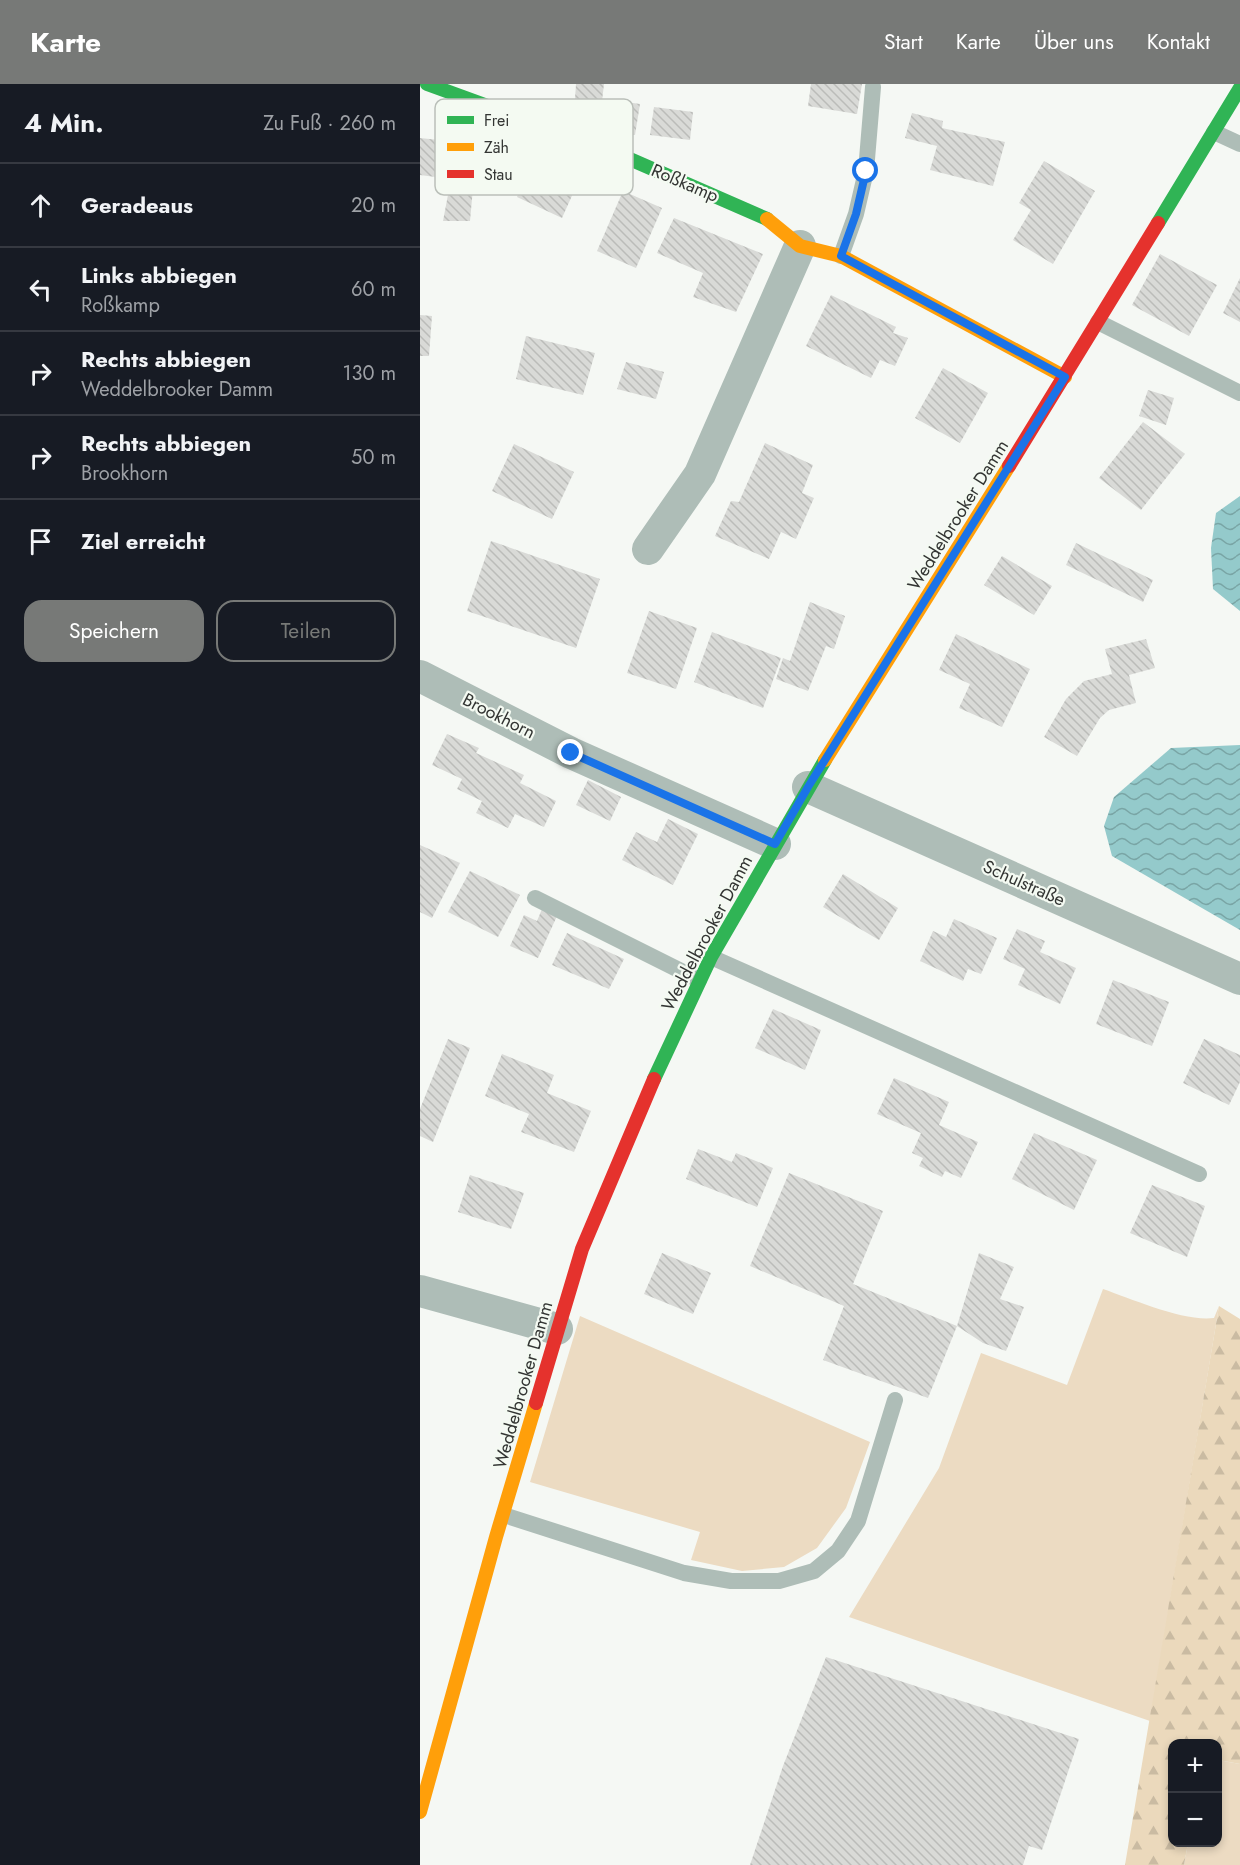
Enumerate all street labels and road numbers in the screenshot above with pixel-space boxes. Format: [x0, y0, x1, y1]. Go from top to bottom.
street label: Roßkamp [647, 157, 723, 209]
street label: Weddelbrooker Damm [901, 435, 1015, 595]
street label: Brookhorn [458, 687, 540, 745]
street label: Weddelbrooker Damm [655, 851, 759, 1015]
street label: Schulstraße [979, 853, 1069, 913]
street label: Weddelbrooker Damm [487, 1298, 559, 1472]

